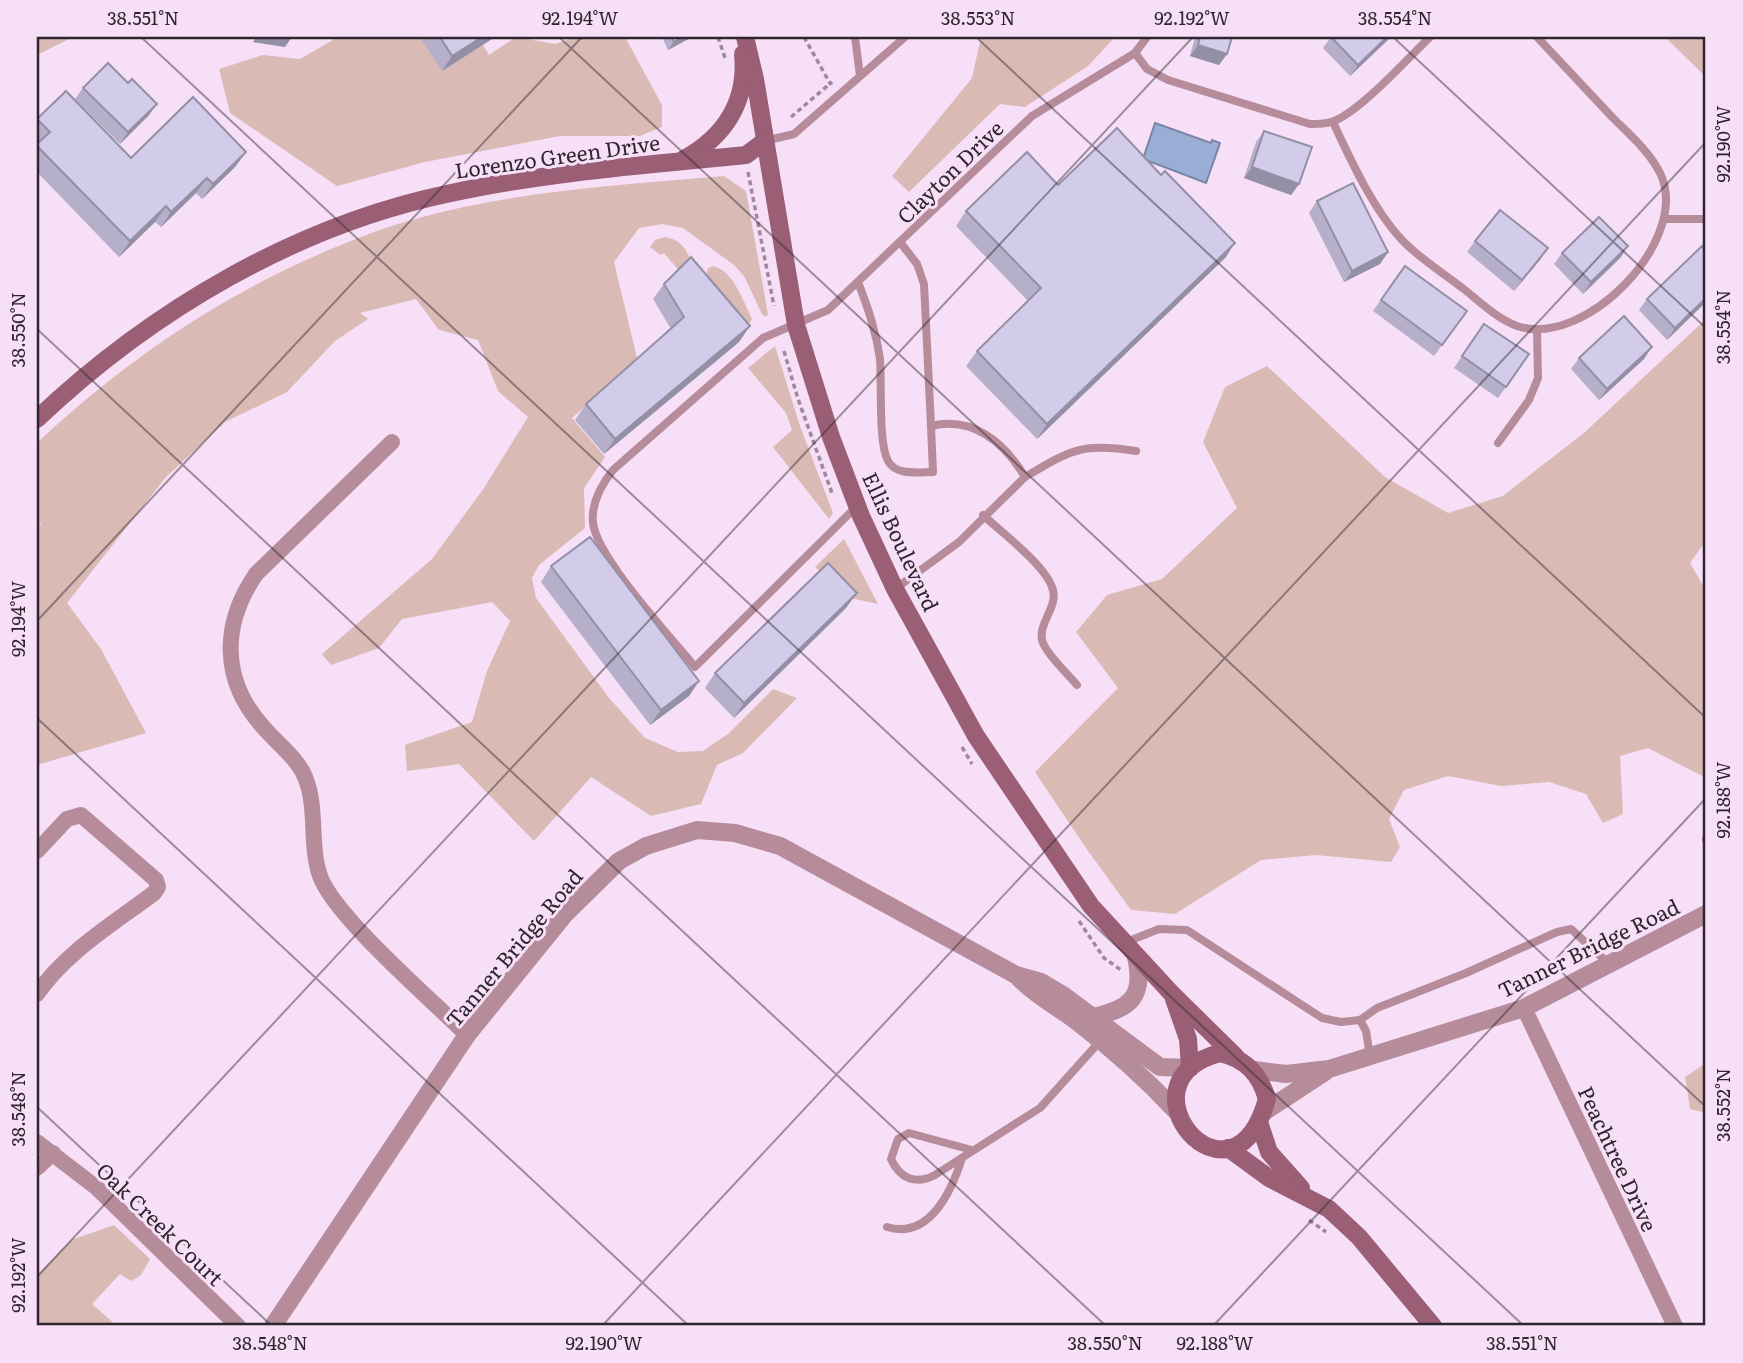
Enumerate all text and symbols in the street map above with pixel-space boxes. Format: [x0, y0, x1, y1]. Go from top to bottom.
text: 38.551°N [107, 4, 179, 31]
text: 92.194°W [542, 4, 618, 31]
text: 38.553°N [941, 4, 1015, 31]
text: 92.192°W [1154, 4, 1230, 31]
text: 38.554°N [1358, 4, 1432, 31]
text: 92.190°W [1709, 105, 1736, 183]
street label: Clayton Drive [889, 112, 1009, 230]
street label: Lorenzo Green Drive [452, 125, 662, 185]
text: 38.554°N [1709, 290, 1736, 364]
text: 38.550°N [4, 292, 31, 368]
street label: Ellis Boulevard [856, 466, 948, 616]
text: 92.194°W [4, 581, 31, 657]
text: 92.188°W [1709, 761, 1736, 839]
street label: Tanner Bridge Road [437, 861, 589, 1033]
street label: Tanner Bridge Road [1492, 890, 1684, 1004]
text: 38.552°N [1709, 1068, 1736, 1142]
text: 38.548°N [4, 1071, 31, 1147]
street label: Peachtree Drive [1572, 1080, 1666, 1236]
street label: Oak Creek Court [91, 1154, 232, 1292]
text: 92.192°W [4, 1237, 31, 1313]
text: 38.548°N [232, 1329, 308, 1356]
text: 92.190°W [566, 1329, 643, 1356]
text: 38.550°N [1067, 1329, 1143, 1356]
text: 92.188°W [1176, 1329, 1254, 1356]
text: 38.551°N [1486, 1329, 1558, 1356]

